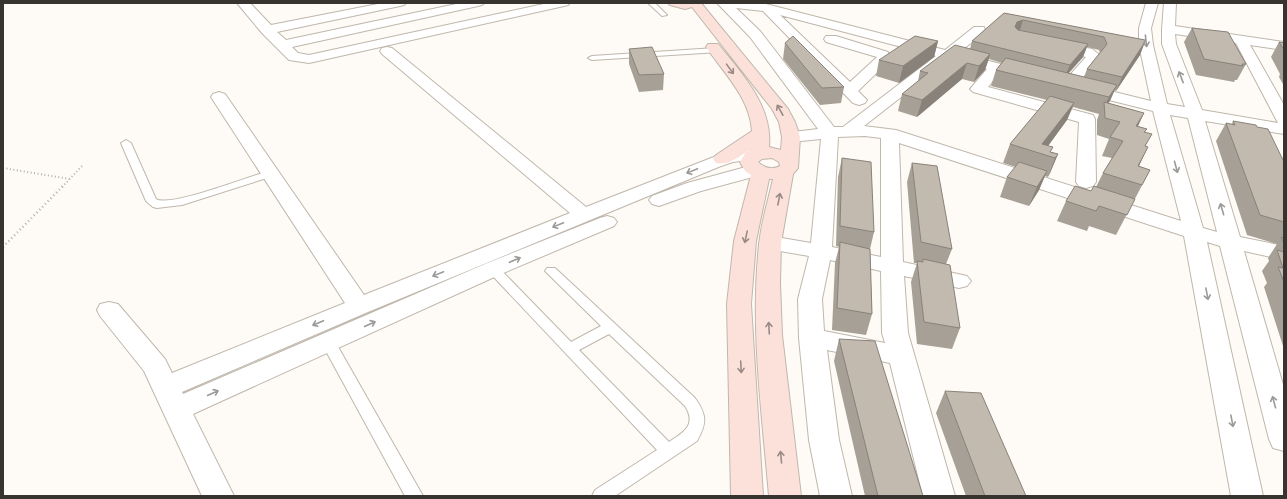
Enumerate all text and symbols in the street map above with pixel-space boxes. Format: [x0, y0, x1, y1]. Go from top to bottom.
one-way arrow [1142, 34, 1150, 47]
one-way arrow [725, 64, 734, 75]
one-way arrow [1176, 71, 1184, 83]
one-way arrow [776, 104, 783, 116]
one-way arrow [1173, 161, 1180, 174]
one-way arrow [686, 168, 698, 175]
one-way arrow [775, 193, 783, 206]
one-way arrow [1217, 202, 1225, 215]
one-way arrow [553, 222, 565, 230]
one-way arrow [742, 230, 750, 243]
one-way arrow [508, 256, 520, 264]
one-way arrow [432, 270, 444, 278]
one-way arrow [1203, 287, 1211, 300]
one-way arrow [364, 319, 376, 327]
one-way arrow [312, 320, 324, 327]
one-way arrow [765, 322, 773, 335]
one-way arrow [737, 360, 745, 373]
one-way arrow [206, 389, 218, 396]
one-way arrow [1270, 395, 1277, 408]
one-way arrow [1228, 414, 1236, 427]
one-way arrow [777, 451, 785, 464]

